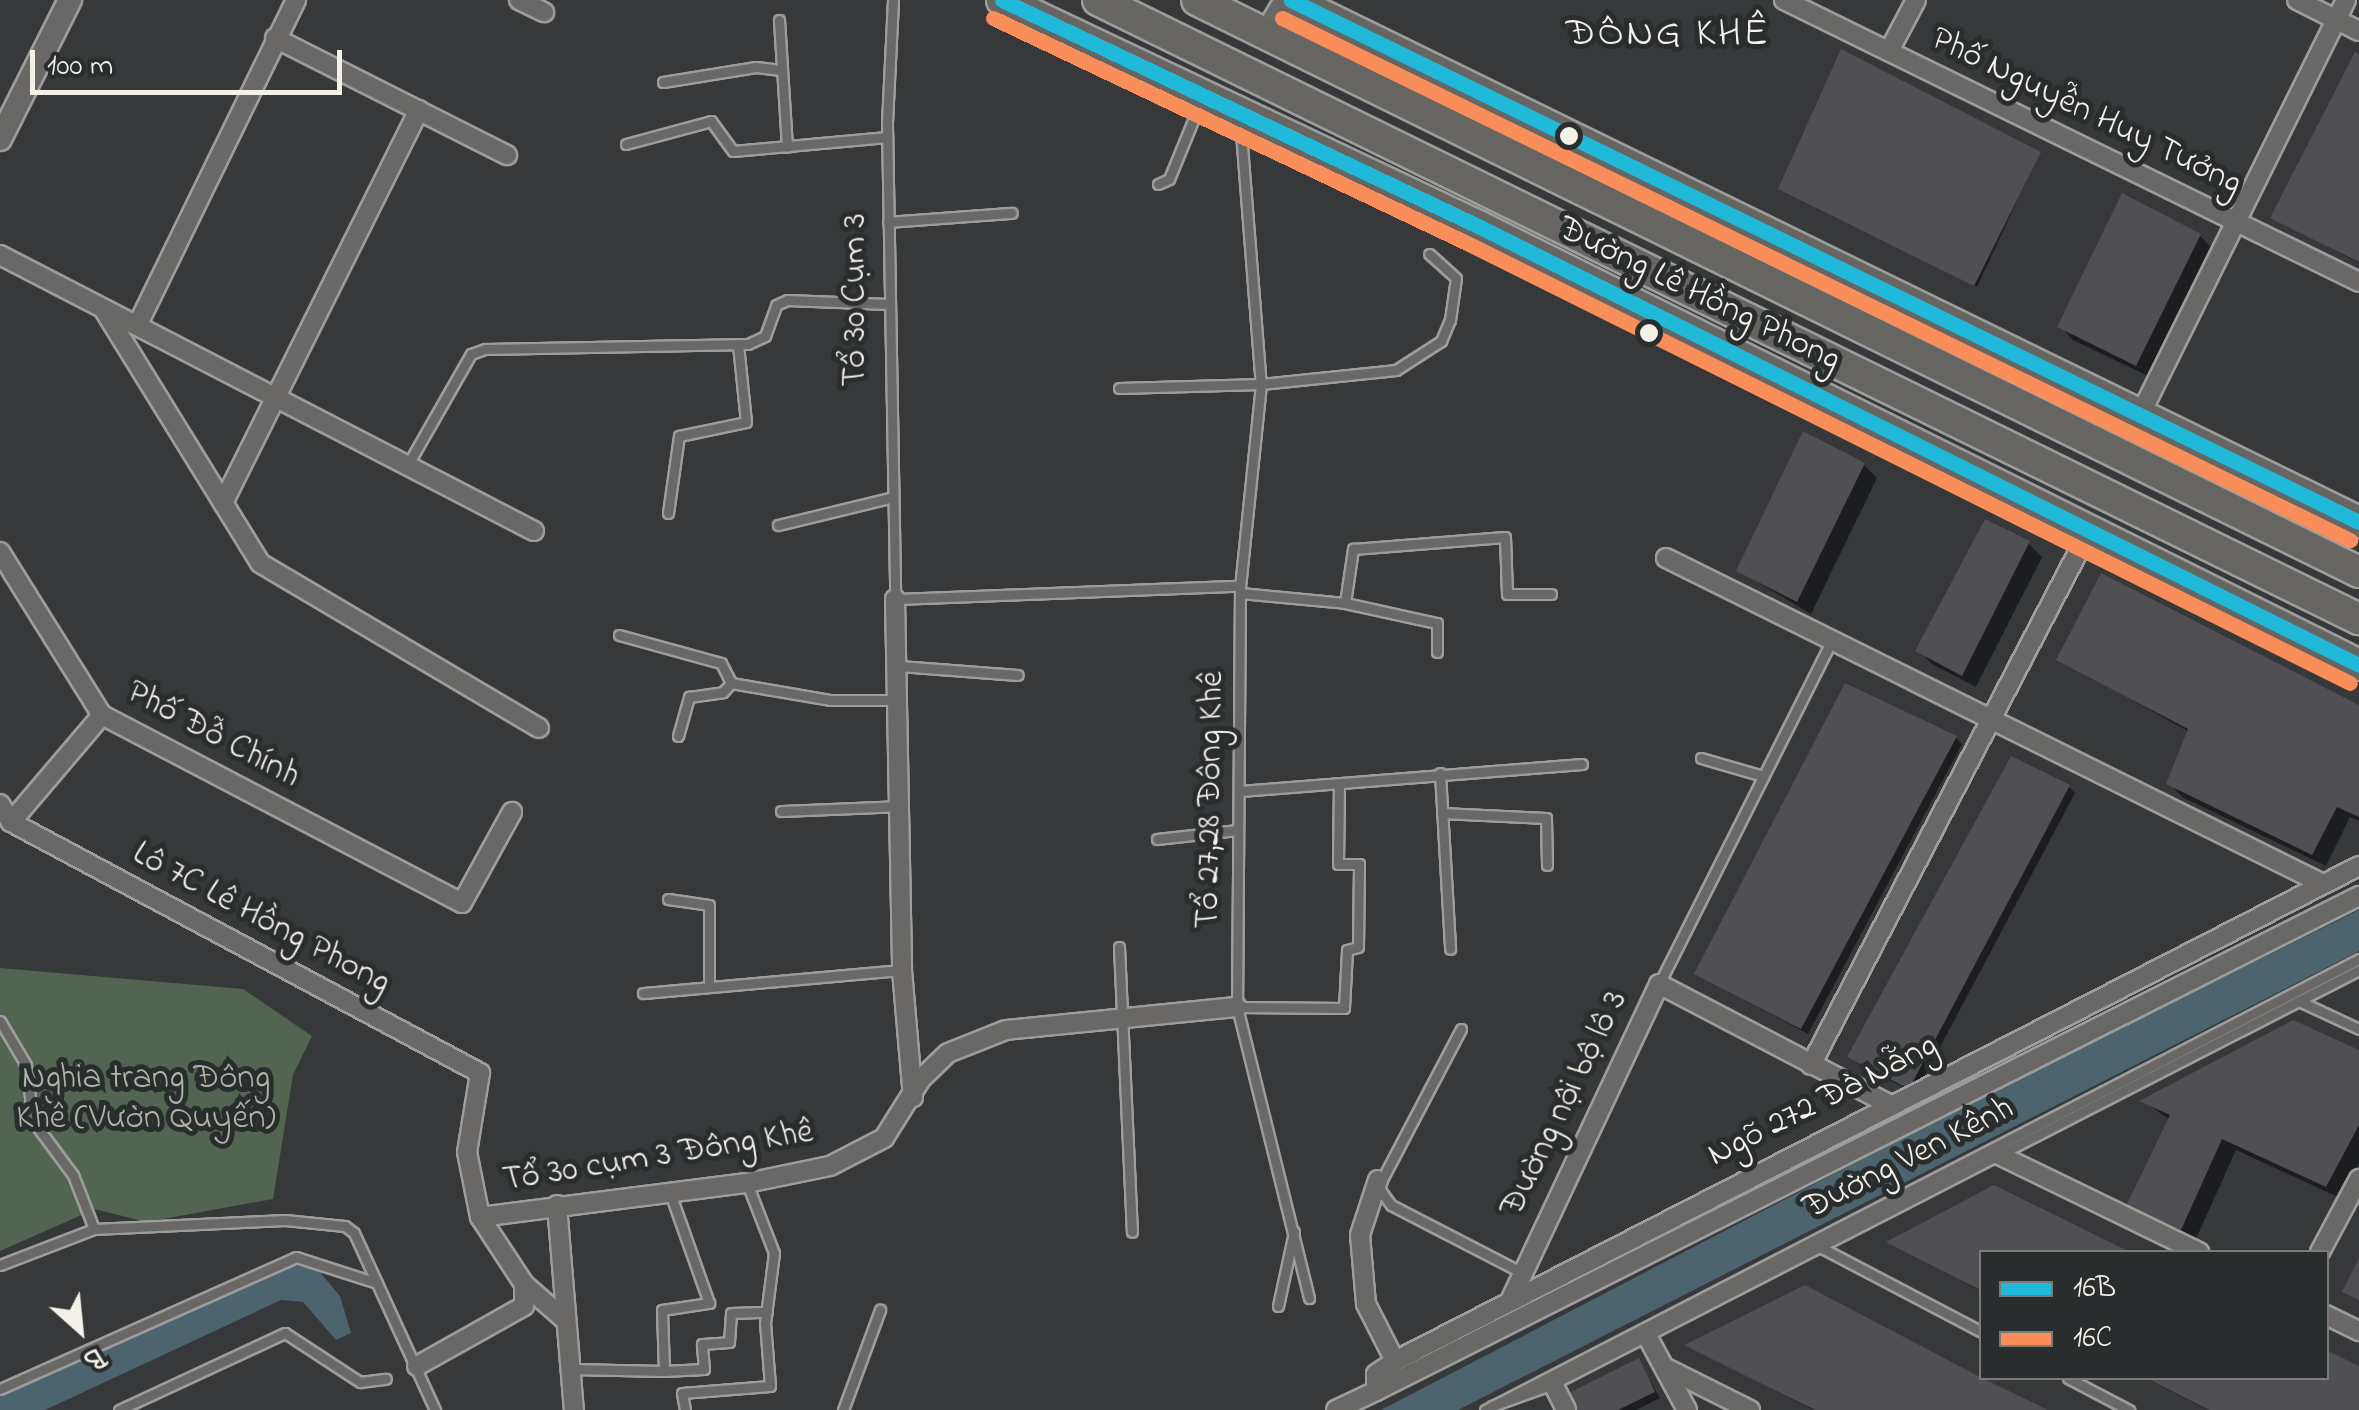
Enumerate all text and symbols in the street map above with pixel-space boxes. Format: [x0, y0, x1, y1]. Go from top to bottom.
district label: ĐÔNG KHÊ [1566, 11, 1770, 59]
street label: Phố Nguyễn Huy Tưởng [1924, 18, 2248, 206]
scale bar [35, 30, 348, 92]
text: 100 m [47, 45, 113, 89]
unlabelled marker [1559, 126, 1579, 146]
street label: Đường Lê Hồng Phong [1551, 208, 1847, 382]
street label: Tổ 30 Cụm 3 [835, 213, 877, 387]
unlabelled marker [1639, 323, 1659, 343]
street label: Tổ 27,28 Đông Khê [1188, 671, 1234, 929]
street label: Phố Đỗ Chính [119, 672, 307, 798]
street label: Lô 7C Lê Hồng Phong [125, 833, 397, 1005]
street label: Đường nội bộ lô 3 [1492, 984, 1638, 1224]
street label: Ngõ 272 Đà Nẵng [1701, 1025, 1945, 1177]
park label: Nghia trang Đông Khê (Vườn Quyến) [16, 1058, 276, 1140]
street label: Đường Ven Kênh [1797, 1088, 2021, 1230]
street label: Tổ 30 cụm 3 Đông Khê [500, 1112, 816, 1202]
legend [1979, 1250, 2329, 1380]
text: 16B [2073, 1267, 2116, 1311]
north arrow [30, 1280, 130, 1380]
text: 16C [2073, 1317, 2112, 1361]
text: B [76, 1335, 112, 1380]

